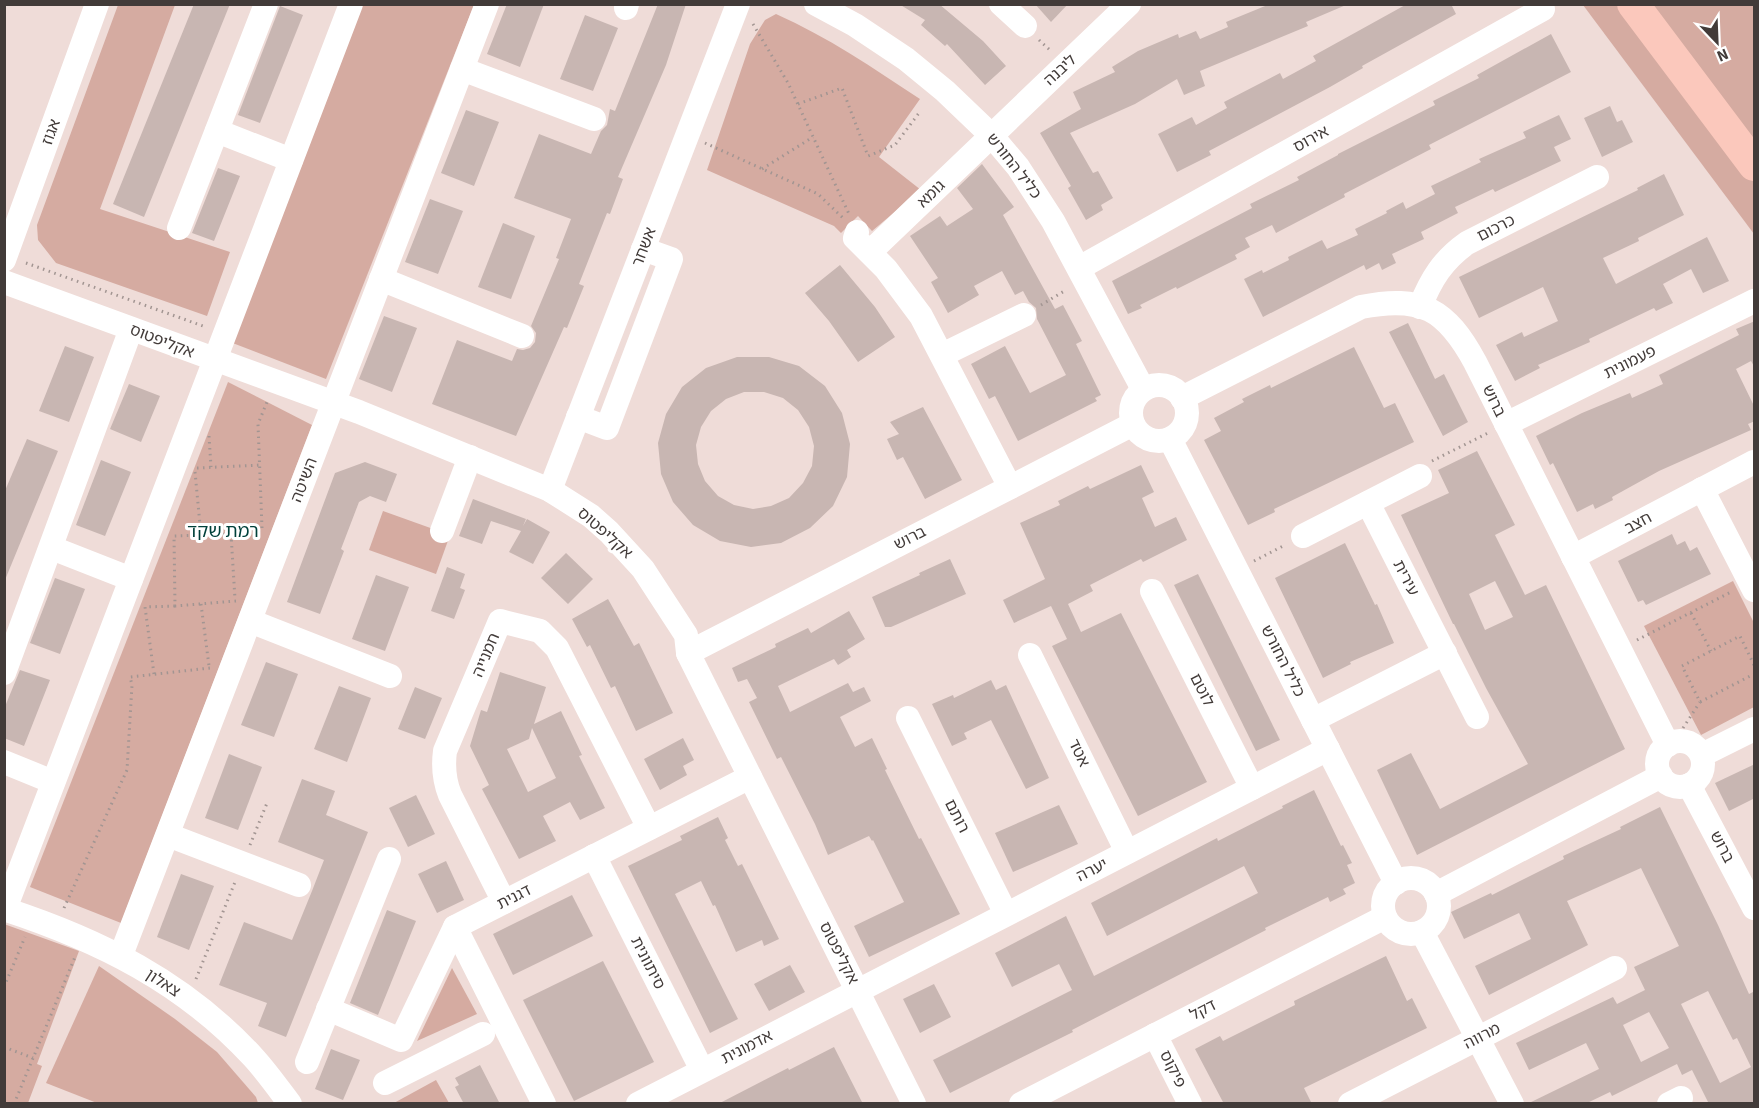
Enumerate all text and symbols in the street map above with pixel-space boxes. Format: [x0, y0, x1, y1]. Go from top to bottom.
north arrow [1687, 12, 1747, 72]
text: N [1713, 43, 1732, 67]
street label: ליבנה [1039, 49, 1081, 91]
street label: אגוז [36, 116, 66, 148]
street label: אירוס [1289, 120, 1333, 158]
street label: כליל החורש [981, 128, 1047, 204]
street label: גומא [912, 175, 950, 213]
street label: כרכום [1473, 209, 1519, 247]
street label: אשחר [626, 224, 662, 270]
street label: אקליפטוס [127, 319, 197, 363]
street label: פעמונית [1600, 340, 1660, 384]
street label: ברוש [1477, 381, 1511, 421]
street label: השיטה [285, 454, 323, 506]
street label: אקליפטוס [573, 502, 637, 564]
street label: חצב [1620, 507, 1656, 539]
district label: רמת שקד [187, 519, 259, 544]
street label: ברוש [890, 521, 930, 555]
street label: עירית [1388, 556, 1424, 600]
street label: כליל החורש [1255, 621, 1311, 701]
street label: חמנייה [467, 629, 505, 681]
street label: לוטם [1184, 670, 1220, 710]
street label: אטד [1063, 735, 1095, 771]
street label: רותם [939, 795, 975, 837]
street label: ברוש [1704, 827, 1740, 867]
street label: יערה [1072, 853, 1112, 887]
street label: דגנית [493, 879, 535, 915]
street label: אקליפטוס [814, 918, 864, 988]
street label: סיתוונית [625, 933, 671, 993]
street label: צאלון [141, 964, 185, 1002]
street label: דקל [1186, 994, 1220, 1026]
street label: מרווה [1460, 1017, 1504, 1055]
street label: אדמונית [717, 1025, 777, 1069]
street label: פיקוס [1154, 1046, 1192, 1092]

